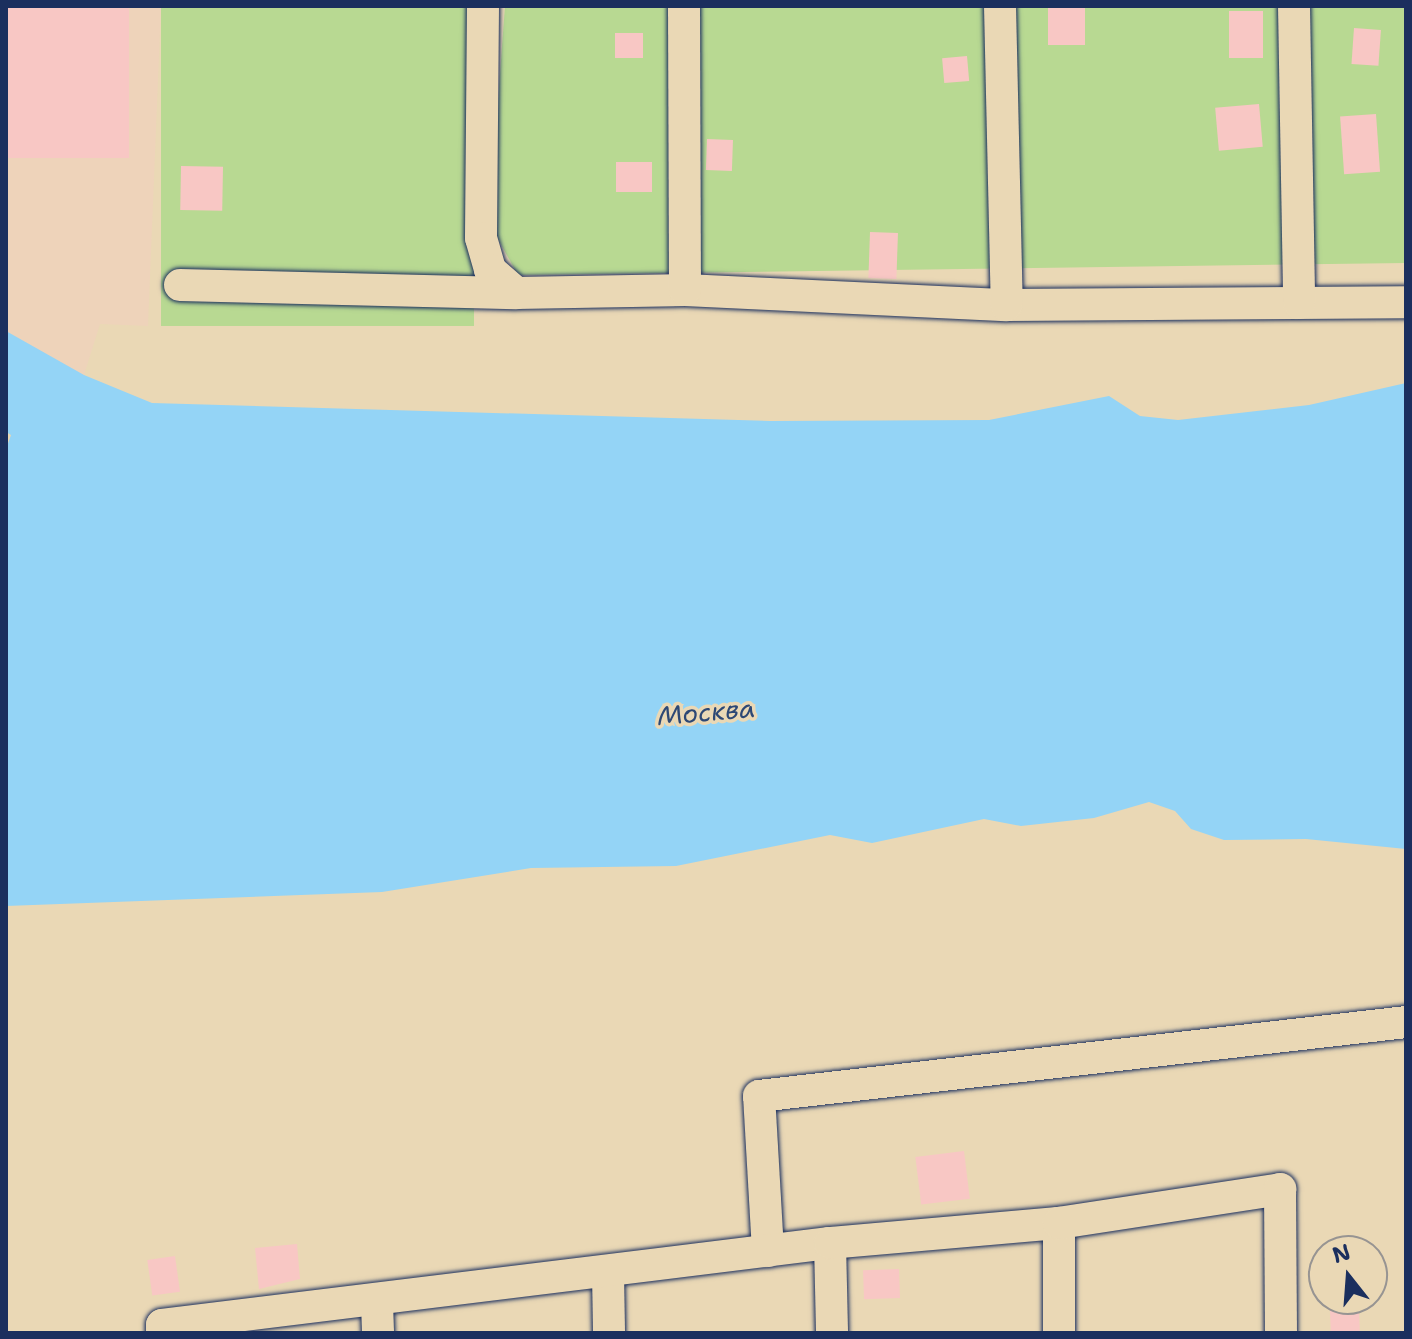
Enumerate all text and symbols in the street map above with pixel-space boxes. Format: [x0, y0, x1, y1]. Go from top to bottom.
water label: Москва [656, 692, 756, 732]
north arrow [1308, 1235, 1388, 1315]
text: N [1329, 1237, 1354, 1270]

